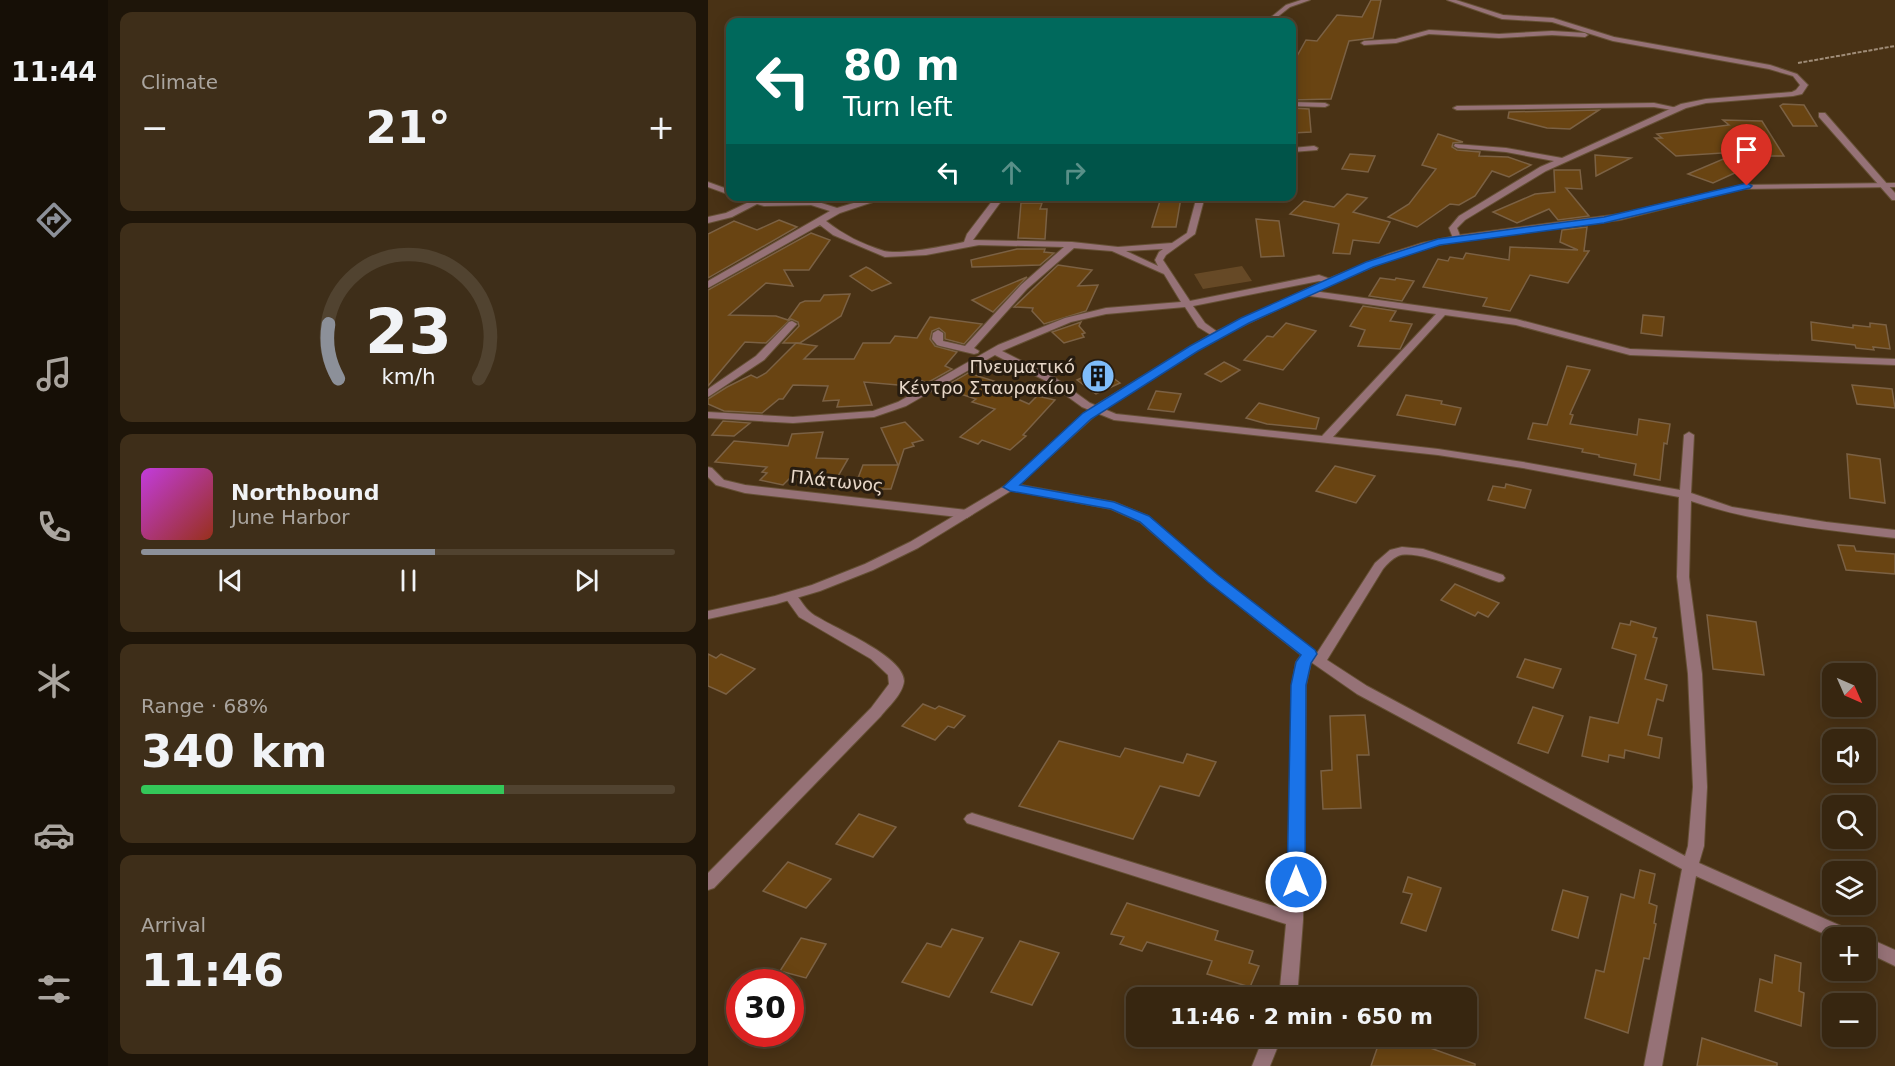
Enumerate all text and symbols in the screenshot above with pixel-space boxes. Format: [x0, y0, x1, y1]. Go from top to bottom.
text: 80 m [843, 41, 960, 90]
icon: left [744, 42, 822, 120]
text: 11:44 [11, 56, 97, 87]
text: Climate [141, 70, 218, 94]
text: Turn left [843, 91, 953, 122]
text: 21° [365, 101, 451, 154]
text: − [141, 108, 169, 147]
text: + [647, 108, 675, 147]
pin [1721, 124, 1772, 186]
icon: arrive [1730, 133, 1763, 166]
icon: left [932, 156, 965, 189]
icon: ahead [995, 156, 1028, 189]
icon: right [1058, 156, 1091, 189]
icon: directions [33, 199, 75, 241]
text: 23 [365, 295, 451, 368]
icon: music [33, 353, 75, 395]
place label: Πνευματικό Κέντρο Σταυρακίου [899, 356, 1075, 398]
building icon: Πνευματικό Κέντρο Σταυρακίου [1080, 358, 1116, 394]
text: km/h [381, 365, 435, 390]
street label: Πλάτωνος [789, 466, 885, 496]
text: Northbound [231, 480, 380, 505]
text: June Harbor [231, 505, 350, 529]
icon: phone [33, 506, 75, 548]
icon: previous [214, 564, 247, 597]
icon: pause [392, 564, 425, 597]
icon: next [570, 564, 603, 597]
icon: climate [33, 660, 75, 702]
north arrow [1822, 663, 1876, 717]
map controls [1822, 663, 1876, 1047]
text: Range · 68% [141, 694, 268, 718]
text: 340 km [141, 725, 327, 778]
button: sound [1822, 729, 1876, 783]
button: search [1822, 795, 1876, 849]
icon: car [33, 814, 75, 856]
position arrow [1264, 850, 1328, 914]
button: layers [1822, 861, 1876, 915]
text: Arrival [141, 913, 206, 937]
button: + [1822, 927, 1876, 981]
text: 11:46 [141, 944, 284, 997]
icon: filters [33, 968, 75, 1010]
speed limit sign: 30 [726, 969, 804, 1047]
button: − [1822, 993, 1876, 1047]
text: 11:46 · 2 min · 650 m [1170, 1004, 1433, 1029]

